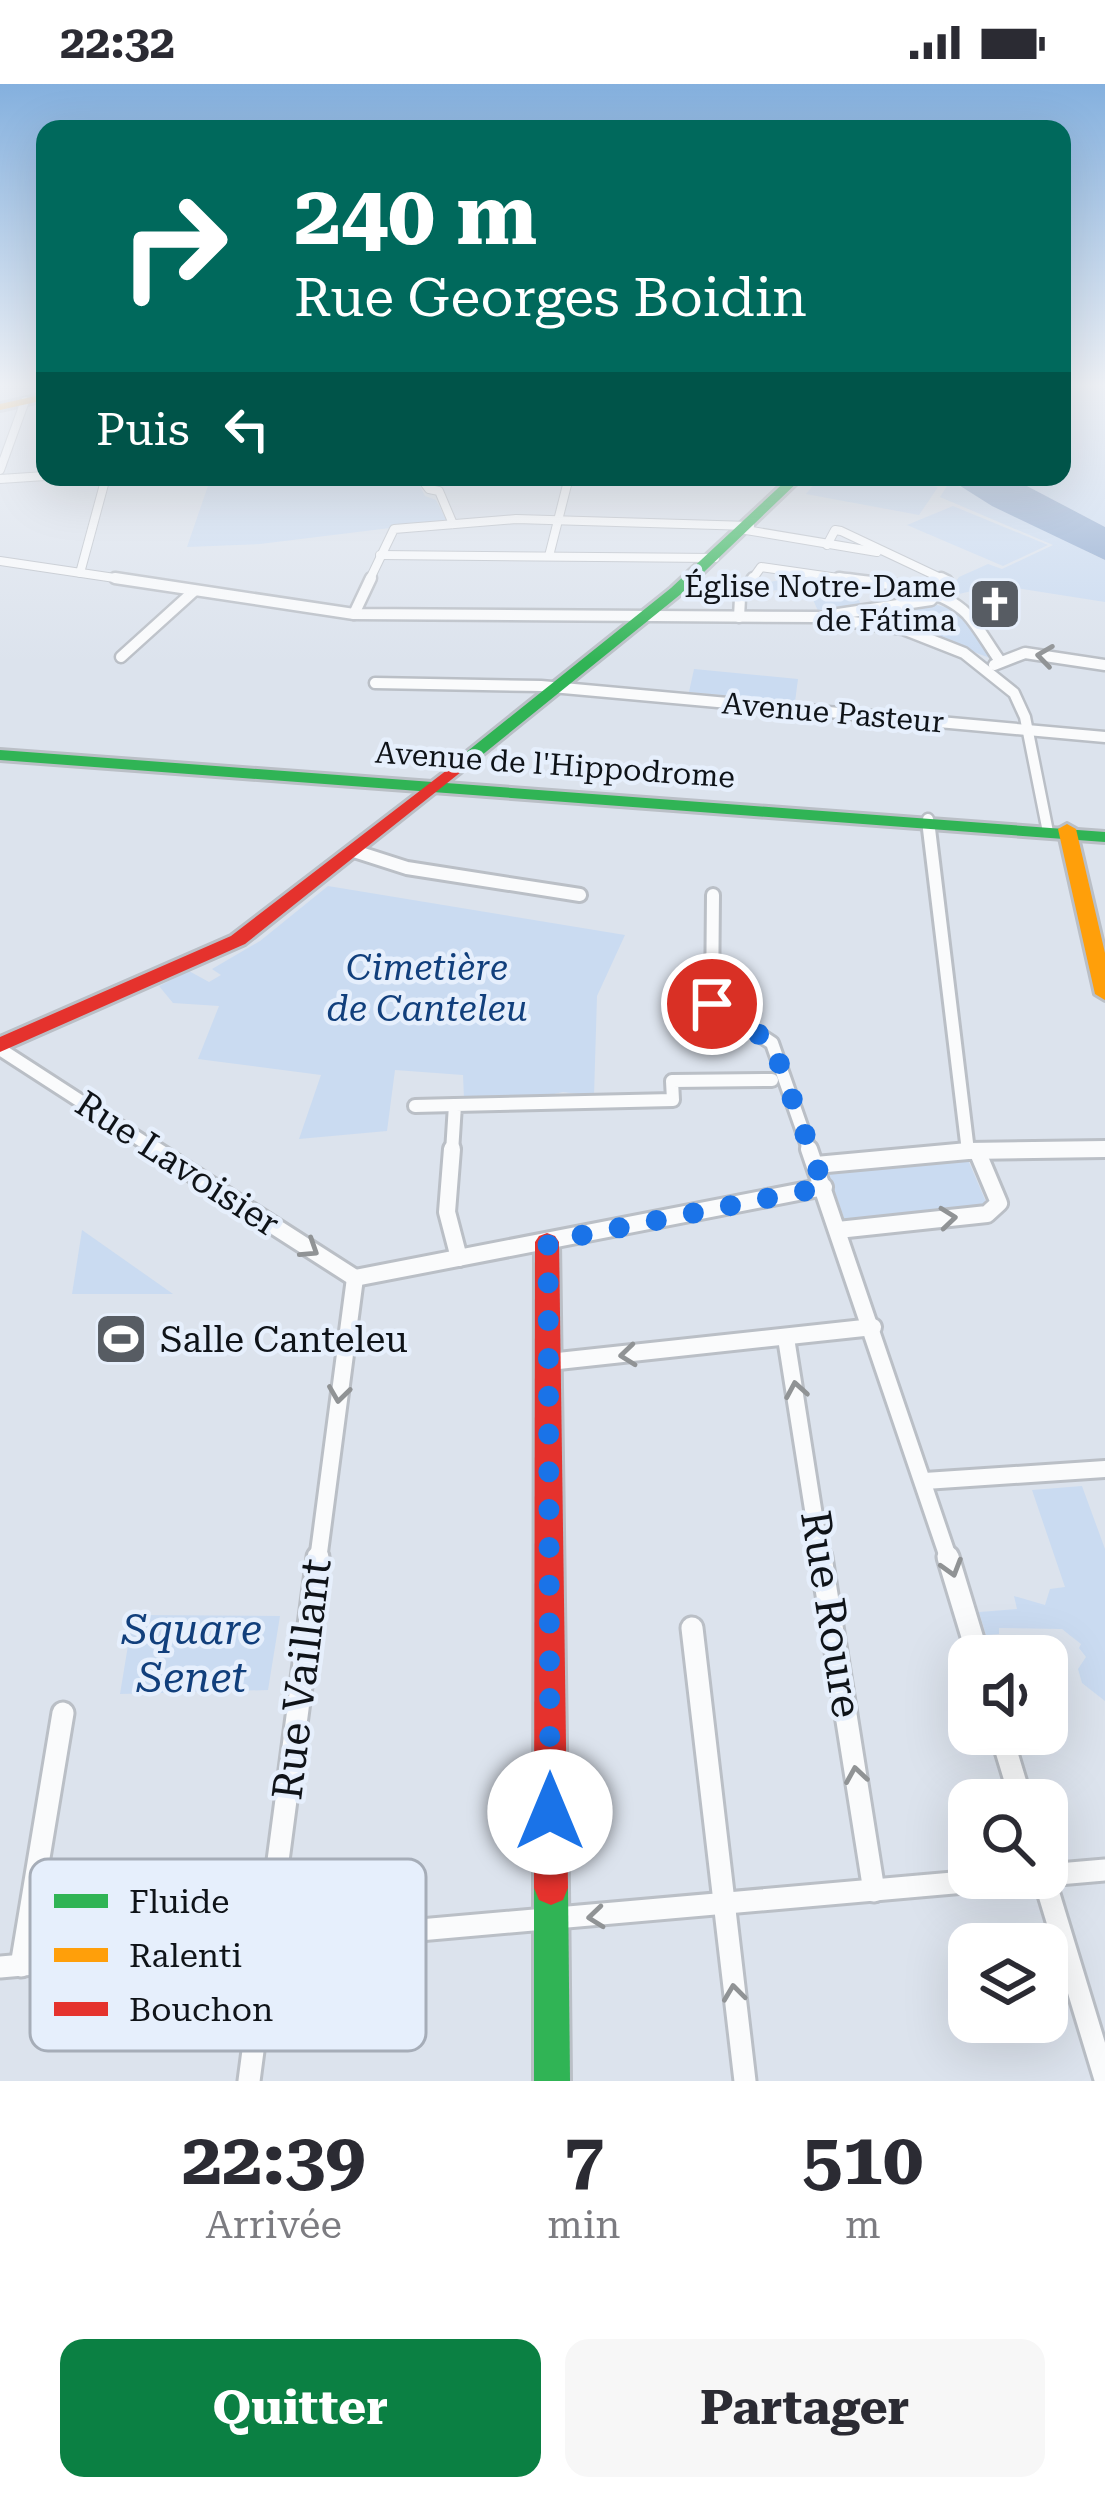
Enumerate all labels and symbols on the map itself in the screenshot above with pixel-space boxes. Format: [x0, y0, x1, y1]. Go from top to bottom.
place label: Église Notre-Dame de Fátima [684, 568, 956, 638]
church icon: Église Notre-Dame de Fátima [967, 576, 1023, 632]
one-way arrow [1035, 644, 1055, 670]
street label: Avenue Pasteur [721, 685, 945, 740]
street label: Avenue de l'Hippodrome [374, 734, 736, 795]
park label: Cimetière de Canteleu [326, 947, 528, 1030]
pin [661, 953, 763, 1055]
street label: Rue Lavoisier [68, 1083, 287, 1245]
one-way arrow [938, 1206, 958, 1232]
one-way arrow [297, 1234, 319, 1257]
sports icon: Salle Canteleu [93, 1311, 149, 1367]
place label: Salle Canteleu [160, 1319, 408, 1361]
one-way arrow [618, 1341, 637, 1367]
one-way arrow [784, 1380, 809, 1400]
one-way arrow [327, 1384, 353, 1403]
street label: Rue Roure [791, 1507, 872, 1721]
street label: Rue Vaillant [262, 1556, 341, 1802]
one-way arrow [937, 1557, 962, 1578]
park label: Square Senet [121, 1605, 262, 1702]
position arrow [487, 1749, 613, 1875]
one-way arrow [845, 1765, 870, 1785]
legend [30, 1859, 426, 2051]
text: Fluide [129, 1882, 229, 1921]
one-way arrow [586, 1904, 605, 1929]
text: Ralenti [129, 1936, 242, 1975]
one-way arrow [722, 1983, 748, 2003]
text: Bouchon [129, 1990, 273, 2029]

